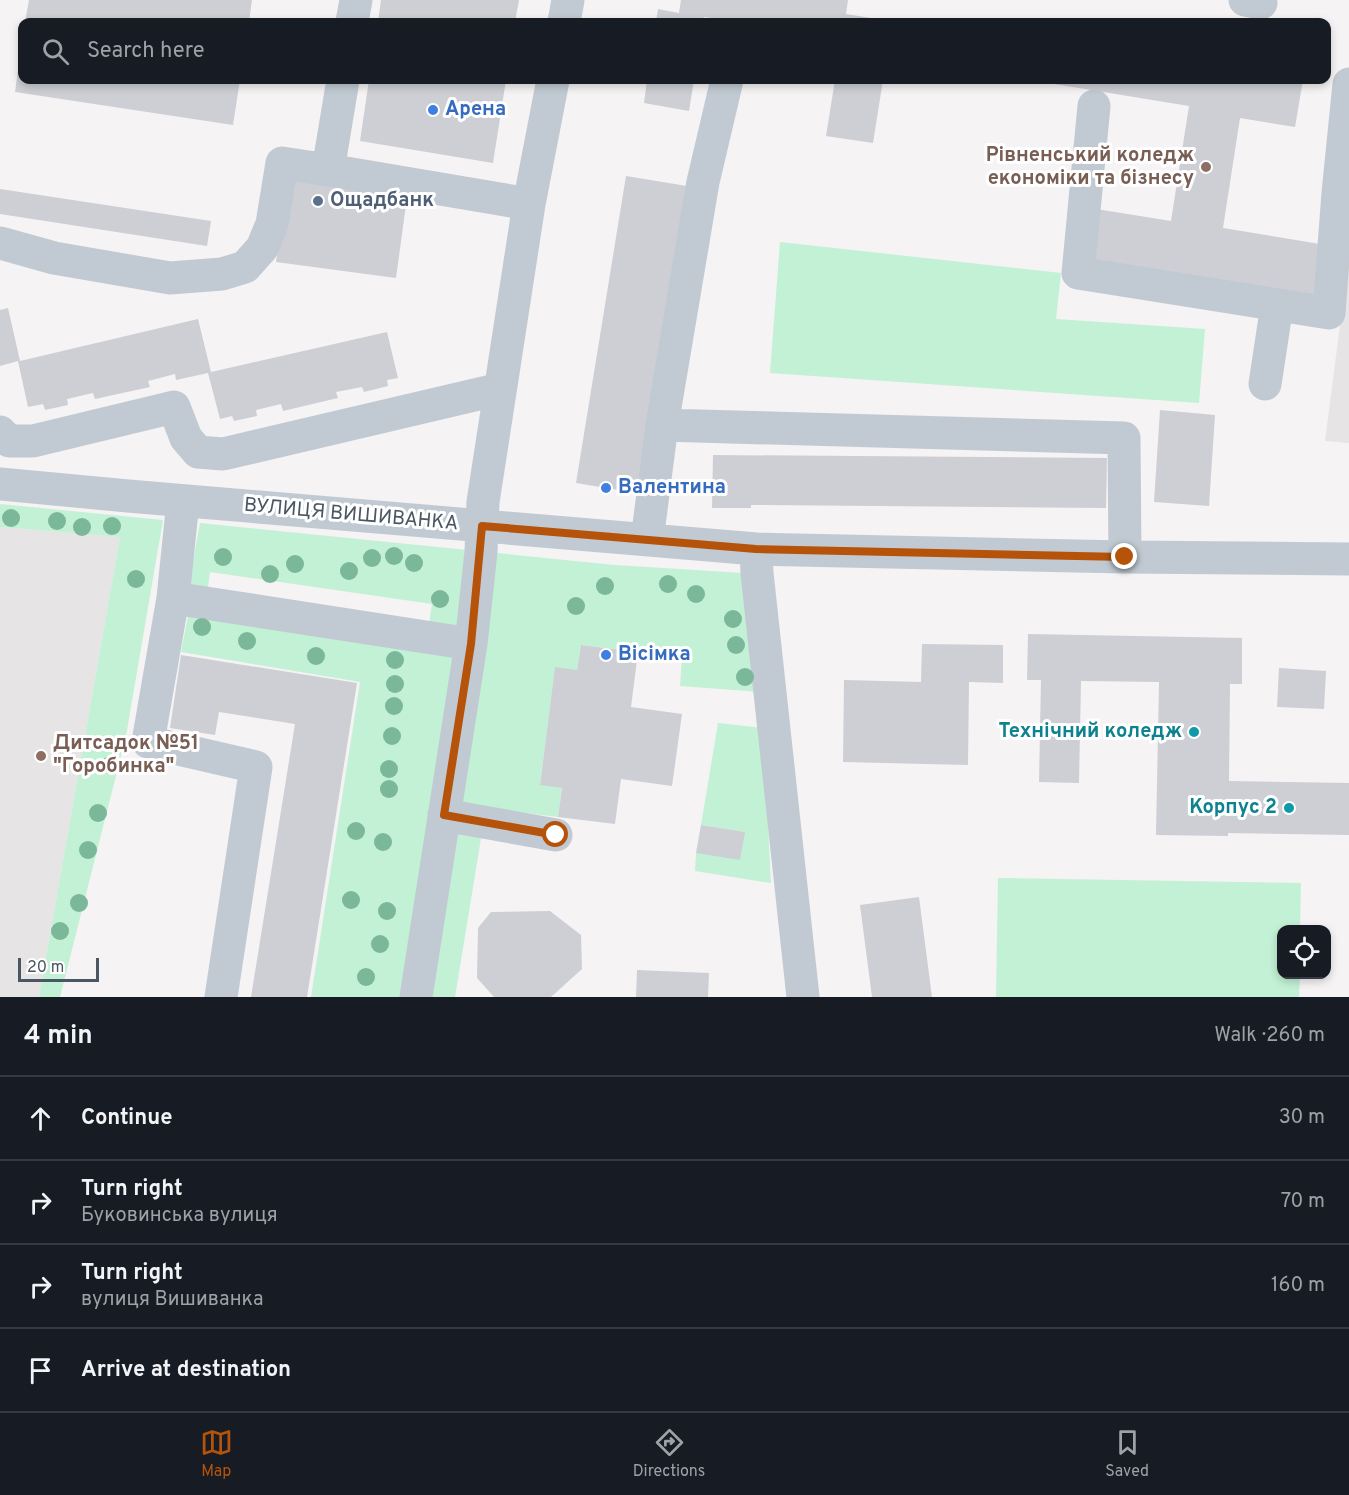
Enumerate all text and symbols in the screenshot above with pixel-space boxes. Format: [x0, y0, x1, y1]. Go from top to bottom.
search box [18, 18, 1331, 84]
icon: search [39, 35, 72, 68]
text: Search here [87, 38, 205, 65]
place label: Арена [445, 97, 506, 123]
marker: Арена [426, 103, 440, 117]
place label: Рівненський коледж економіки та бізнесу [986, 143, 1194, 192]
marker: Рівненський коледж економіки та бізнесу [1199, 160, 1213, 174]
place label: Ощадбанк [330, 188, 434, 214]
marker: Ощадбанк [311, 194, 325, 208]
place label: Валентина [618, 475, 726, 501]
marker: Валентина [599, 481, 613, 495]
street label: ВУЛИЦЯ ВИШИВАНКА [243, 493, 459, 537]
route end [1111, 543, 1137, 569]
place label: Вiсiмка [618, 642, 691, 668]
marker: Вiсiмка [599, 648, 613, 662]
place label: Технічний коледж [998, 719, 1182, 745]
marker: Технічний коледж [1187, 725, 1201, 739]
place label: Дитсадок №51 "Горобинка" [53, 731, 199, 780]
marker: Дитсадок №51 "Горобинка" [34, 749, 48, 763]
place label: Корпус 2 [1189, 795, 1277, 821]
marker: Корпус 2 [1282, 801, 1296, 815]
route start [542, 821, 568, 847]
map controls [1277, 925, 1331, 979]
button: locate [1277, 925, 1331, 979]
scale bar [18, 955, 99, 982]
text: 20 m [27, 958, 64, 978]
text: 4 min [24, 1020, 93, 1053]
text: Walk · 260 m [1214, 1023, 1325, 1049]
icon: ahead [24, 1102, 57, 1135]
text: Continue [81, 1105, 172, 1132]
text: 30 m [1279, 1105, 1325, 1131]
text: Turn right [81, 1176, 183, 1203]
icon: right [24, 1186, 57, 1219]
text: 70 m [1281, 1189, 1325, 1215]
text: Буковинська вулиця [81, 1203, 278, 1229]
text: Turn right [81, 1260, 183, 1287]
icon: right [24, 1270, 57, 1303]
text: 160 m [1271, 1273, 1325, 1299]
text: вулиця Вишиванка [81, 1287, 264, 1313]
icon: arrive [24, 1354, 57, 1387]
text: Arrive at destination [81, 1357, 291, 1384]
tab: Map [200, 1426, 233, 1482]
tab: Directions [633, 1426, 705, 1482]
tab: Saved [1105, 1426, 1149, 1482]

